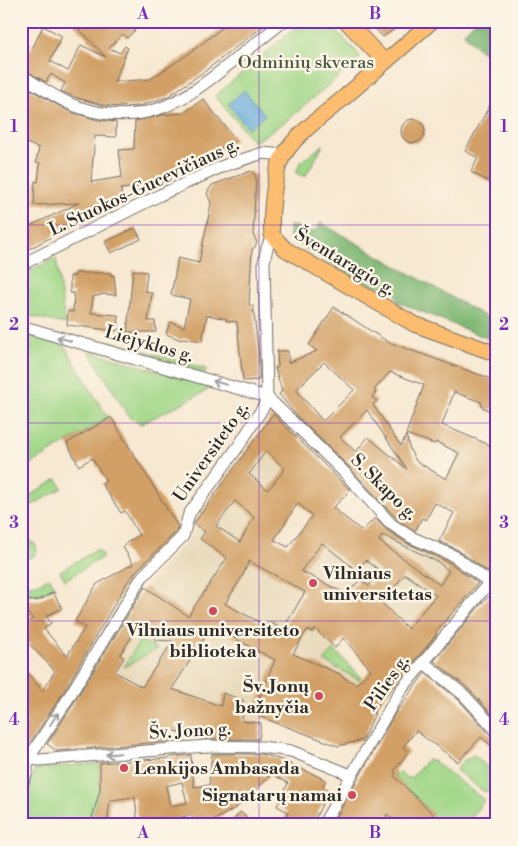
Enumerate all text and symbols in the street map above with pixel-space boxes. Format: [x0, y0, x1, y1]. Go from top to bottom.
text: A [136, 4, 149, 24]
text: B [369, 4, 381, 24]
park label: Odminių skveras [238, 51, 374, 74]
text: 1 [10, 117, 18, 137]
text: 1 [500, 117, 508, 137]
street label: L. Stuokos-Gucevičiaus g. [45, 133, 243, 241]
street label: Šventaragio g. [290, 223, 400, 301]
text: 2 [9, 315, 19, 335]
text: 2 [499, 315, 509, 335]
street label: Liejyklos g. [102, 320, 196, 368]
one-way arrow [57, 333, 73, 343]
one-way arrow [213, 378, 229, 388]
street label: Universiteto g. [168, 397, 254, 507]
street label: S. Skapo g. [346, 449, 422, 525]
text: 3 [9, 513, 19, 533]
text: 3 [499, 513, 509, 533]
place label: Vilniaus universitetas [322, 562, 432, 606]
marker: Vilniaus universitetas [307, 577, 319, 589]
marker: Vilniaus universiteto biblioteka [207, 605, 219, 617]
place label: Vilniaus universiteto biblioteka [125, 619, 300, 663]
street label: Pilies g. [359, 650, 415, 716]
place label: Šv. Jonų bažnyčia [235, 675, 309, 719]
marker: Šv. Jonų bažnyčia [313, 690, 325, 702]
text: 4 [9, 710, 20, 730]
text: 4 [499, 710, 510, 730]
one-way arrow [49, 712, 59, 726]
street label: Šv. Jono g. [149, 717, 231, 745]
one-way arrow [105, 749, 121, 759]
place label: Lenkijos Ambasada [134, 757, 300, 780]
marker: Lenkijos Ambasada [118, 762, 130, 774]
place label: Signatarų namai [202, 784, 342, 807]
marker: Signatarų namai [346, 789, 358, 801]
text: A [136, 823, 149, 843]
text: B [369, 823, 381, 843]

